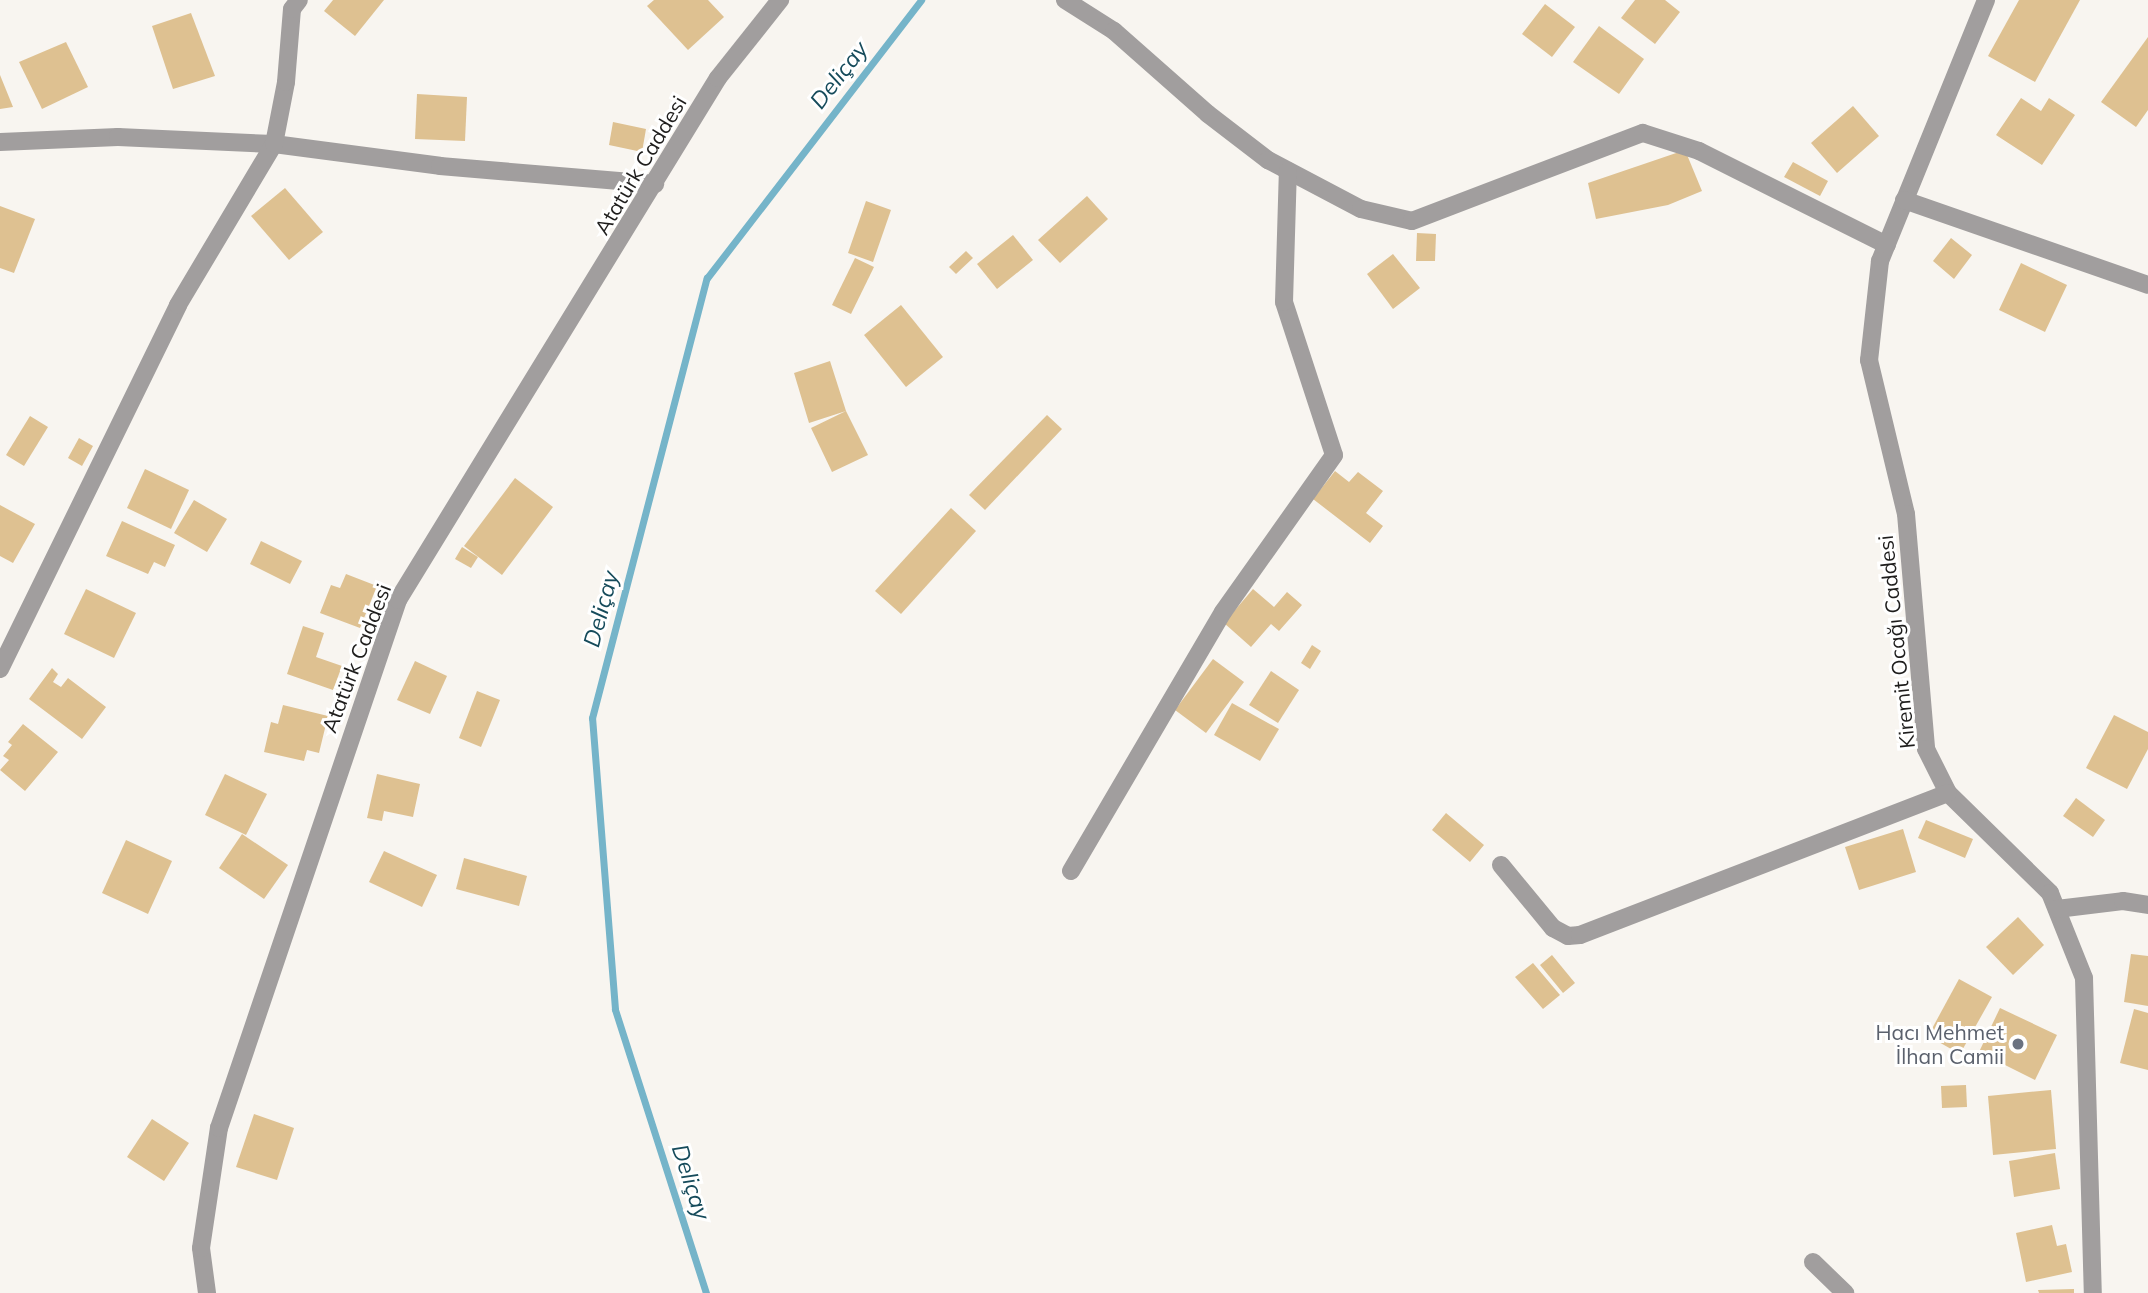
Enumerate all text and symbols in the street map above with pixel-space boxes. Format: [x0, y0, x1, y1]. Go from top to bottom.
water label: Deliçay [804, 36, 874, 114]
street label: Atatürk Caddesi [589, 91, 691, 239]
street label: Kiremit Ocağı Caddesi [1872, 534, 1920, 750]
water label: Deliçay [578, 568, 624, 650]
street label: Atatürk Caddesi [316, 580, 396, 736]
place label: Hacı Mehmet İlhan Camii [1875, 1019, 2004, 1069]
marker: Hacı Mehmet İlhan Camii [2010, 1036, 2026, 1052]
water label: Deliçay [666, 1141, 716, 1223]

